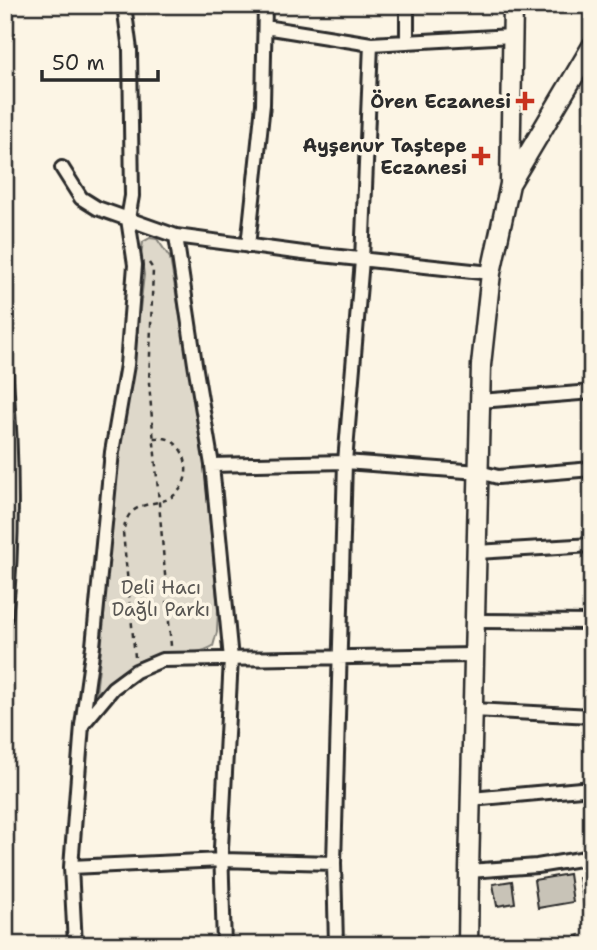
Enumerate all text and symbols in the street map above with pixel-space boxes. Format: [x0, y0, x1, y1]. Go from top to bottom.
scale bar [42, 38, 158, 82]
text: 50 m [52, 49, 105, 77]
place label: Ören Eczanesi [370, 89, 511, 114]
marker: Ören Eczanesi [517, 93, 533, 109]
place label: Ayşenur Taştepe Eczanesi [303, 133, 467, 180]
marker: Ayşenur Taştepe Eczanesi [473, 148, 489, 164]
park label: Deli Hacı Dağlı Parkı [112, 575, 210, 622]

